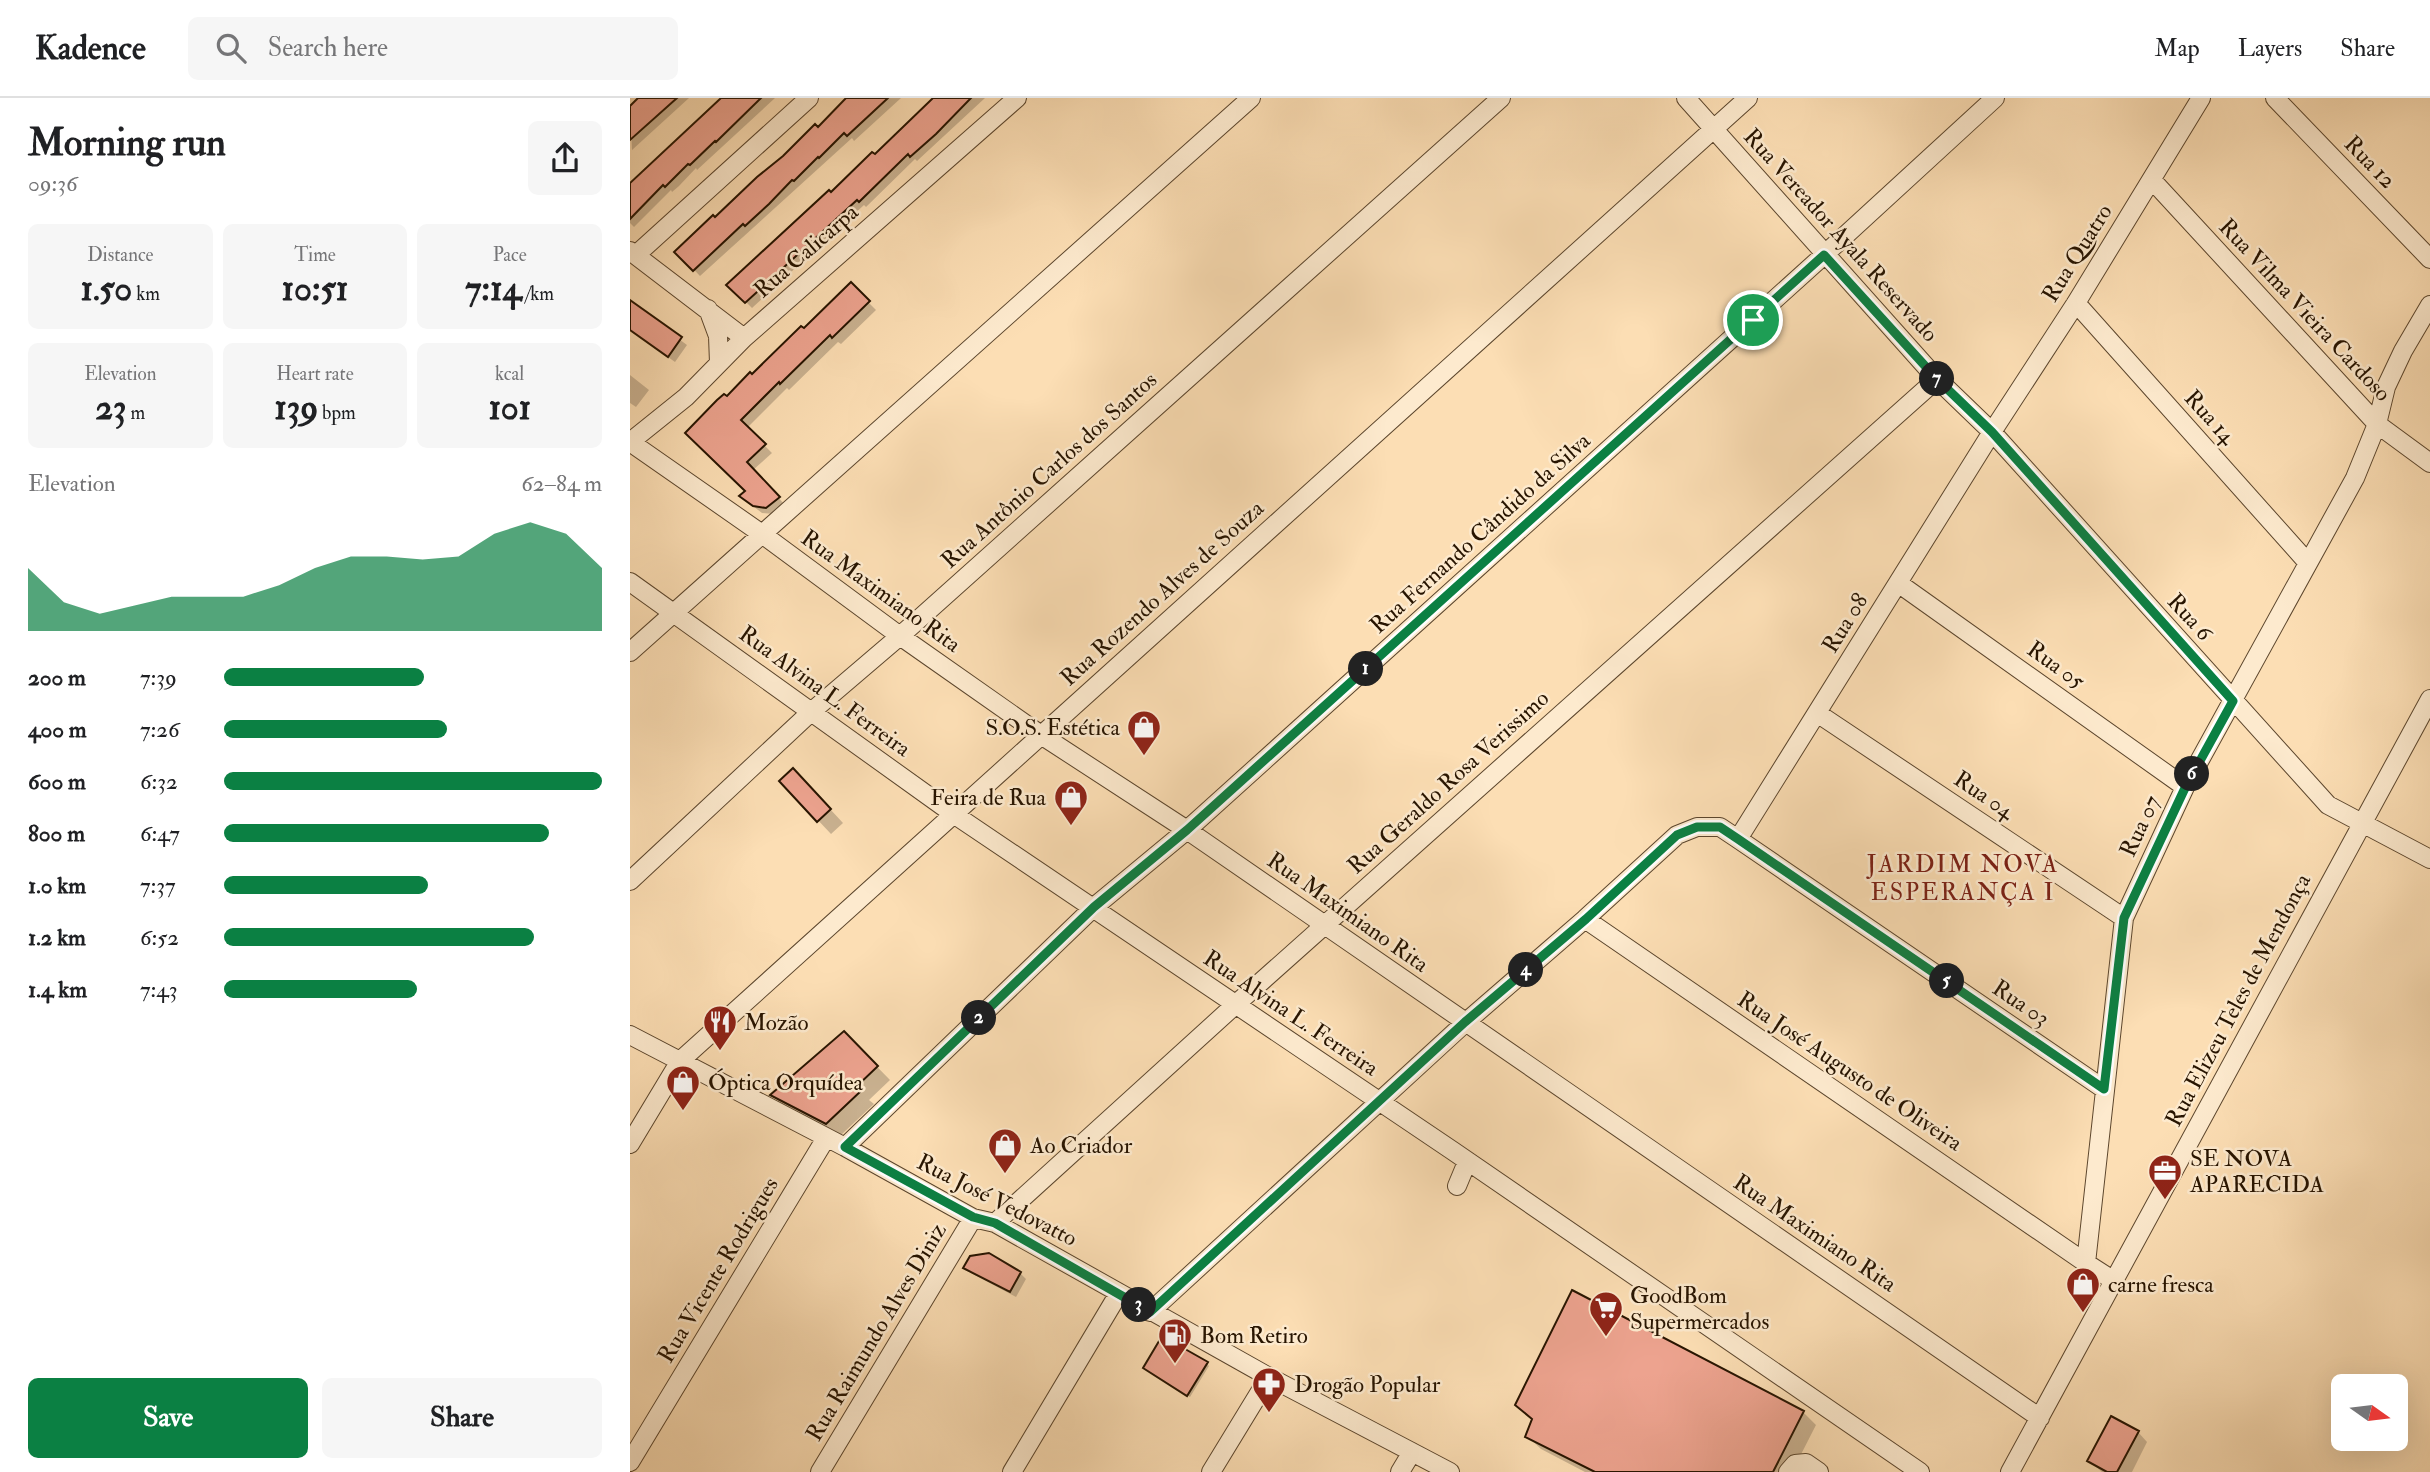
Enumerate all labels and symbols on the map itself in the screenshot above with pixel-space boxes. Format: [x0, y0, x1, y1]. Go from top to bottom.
street label: Rua Vereador Ayala Reservado [1737, 122, 1945, 348]
street label: Rua 12 [2338, 130, 2402, 194]
street label: Rua Calicarpa [748, 197, 865, 305]
street label: Rua Quatro [2035, 199, 2119, 307]
street label: Rua Vilma Vieira Cardoso [2213, 213, 2397, 407]
pin [1723, 290, 1783, 350]
pin: 7 [1920, 362, 1954, 396]
street label: Rua Antônio Carlos dos Santos [935, 365, 1163, 575]
street label: Rua 14 [2178, 384, 2243, 451]
street label: Rua Fernando Cândido da Silva [1364, 426, 1597, 640]
street label: Rua Rozendo Alves de Souza [1054, 494, 1270, 692]
street label: Rua Maximiano Rita [795, 523, 967, 659]
street label: Rua 6 [2161, 587, 2220, 648]
street label: Rua 08 [1815, 588, 1875, 658]
street label: Rua Alvina L. Ferreira [733, 619, 917, 763]
street label: Rua 05 [2021, 634, 2091, 696]
pin: 1 [1348, 652, 1384, 686]
street label: Rua Geraldo Rosa Verissimo [1341, 684, 1555, 880]
shop icon: S.O.S. Estética [1125, 708, 1163, 757]
place label: S.O.S. Estética [986, 713, 1121, 742]
pin: 6 [2174, 756, 2210, 792]
street label: Rua 04 [1948, 764, 2021, 827]
shop icon: Feira de Rua [1052, 778, 1090, 827]
place label: Feira de Rua [930, 783, 1047, 812]
street label: Rua 07 [2113, 790, 2167, 861]
street label: Rua Maximiano Rita [1262, 845, 1435, 979]
district label: JARDIM NOVA ESPERANÇA I [1866, 849, 2059, 908]
street label: Rua Elizeu Teles de Mendonça [2159, 868, 2317, 1131]
street label: Rua Alvina L. Ferreira [1198, 944, 1385, 1083]
pin: 4 [1508, 952, 1544, 988]
pin: 5 [1930, 964, 1964, 998]
street label: Rua 03 [1987, 973, 2055, 1033]
street label: Rua José Augusto de Oliveira [1732, 985, 1969, 1158]
pin: 2 [962, 1000, 996, 1035]
restaurant icon: Mozão [701, 1003, 739, 1052]
place label: Mozão [744, 1008, 809, 1037]
shop icon: Óptica Orquídea [664, 1063, 702, 1112]
place label: Óptica Orquídea [708, 1068, 864, 1098]
shop icon: Ao Criador [986, 1126, 1024, 1175]
place label: Ao Criador [1029, 1131, 1133, 1160]
place label: SE NOVA APARECIDA [2189, 1144, 2325, 1199]
street label: Rua José Vedovatto [912, 1147, 1082, 1253]
office icon: SE NOVA APARECIDA [2146, 1152, 2184, 1201]
street label: Rua Maximiano Rita [1728, 1168, 1903, 1299]
street label: Rua Vicente Rodrigues [651, 1172, 785, 1368]
street label: Rua Raimundo Alves Diniz [799, 1218, 953, 1446]
shop icon: carne fresca [2064, 1265, 2102, 1314]
place label: carne fresca [2108, 1270, 2214, 1299]
place label: GoodBom Supermercados [1630, 1281, 1769, 1337]
pin: 3 [1121, 1288, 1156, 1322]
supermarket icon: GoodBom Supermercados [1587, 1289, 1625, 1338]
fuel station icon: Bom Retiro [1156, 1316, 1194, 1365]
place label: Bom Retiro [1200, 1321, 1308, 1350]
pharmacy icon: Drogão Popular [1250, 1365, 1288, 1414]
place label: Drogão Popular [1294, 1370, 1441, 1400]
north arrow [2331, 1374, 2408, 1451]

